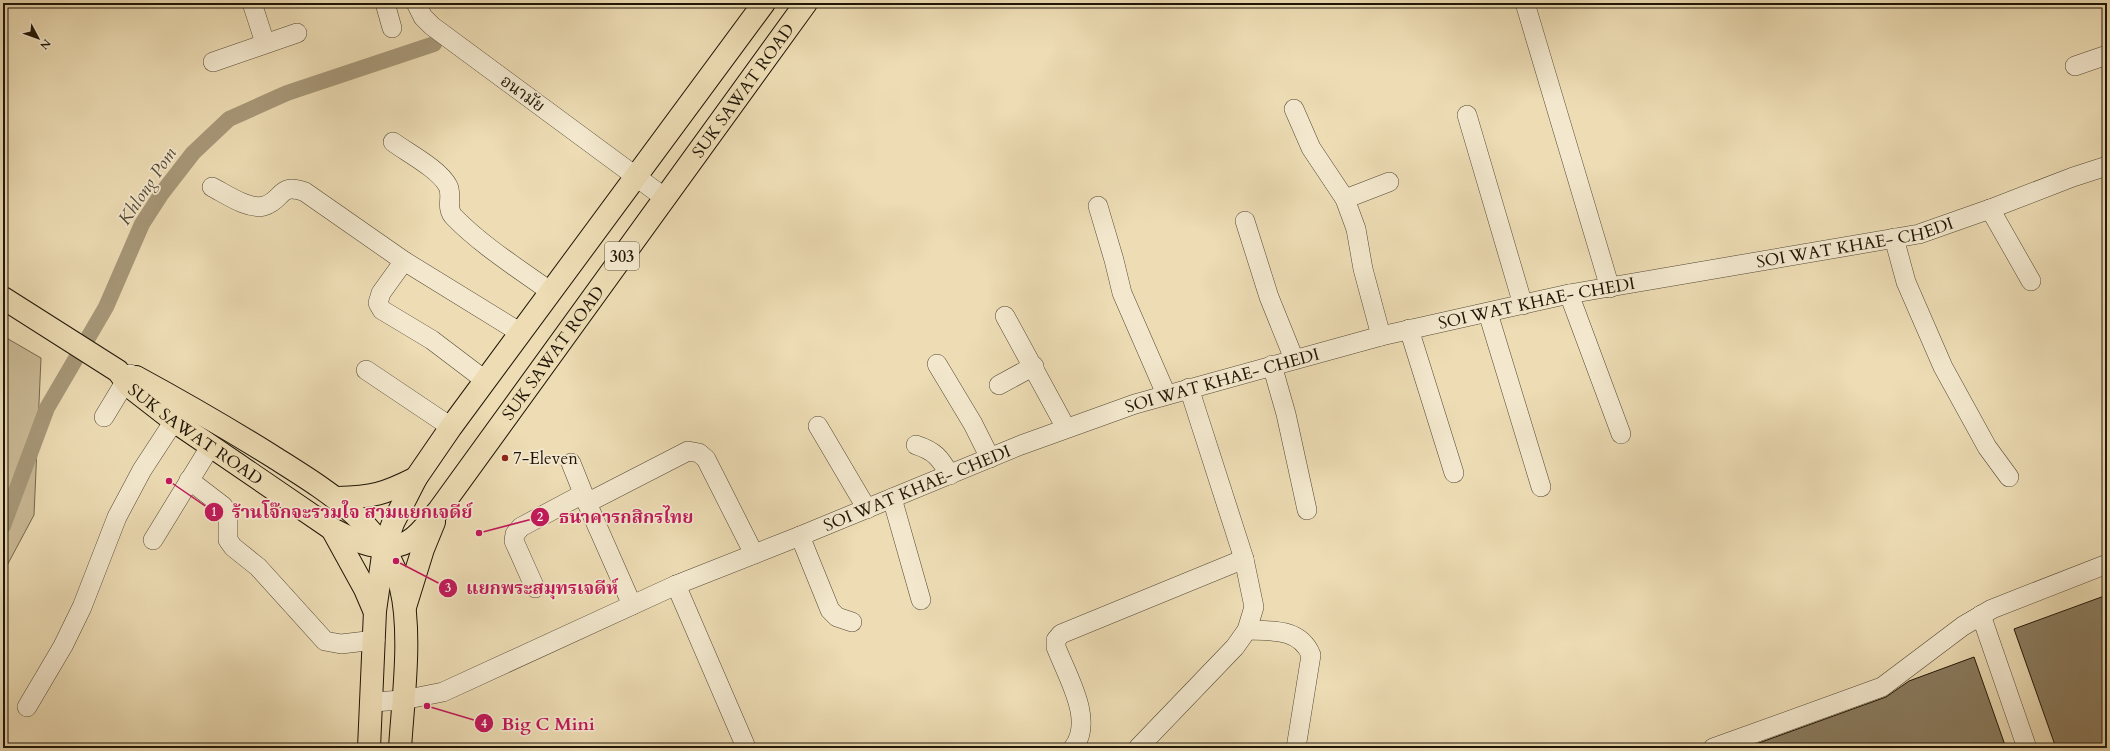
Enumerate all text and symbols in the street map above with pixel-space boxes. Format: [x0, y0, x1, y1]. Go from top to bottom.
north arrow [18, 18, 58, 58]
street label: SUK SAWAT ROAD [687, 19, 800, 162]
text: N [36, 36, 54, 53]
street label: อนามัย [496, 69, 550, 117]
water label: Khlong Pom [112, 142, 183, 230]
street label: SOI WAT KHAE- CHEDI [1755, 212, 1957, 274]
road number: 303 [605, 242, 639, 270]
street label: SOI WAT KHAE- CHEDI [1436, 272, 1637, 335]
street label: SUK SAWAT ROAD [497, 281, 610, 425]
street label: SOI WAT KHAE- CHEDI [1122, 343, 1322, 419]
street label: SUK SAWAT ROAD [123, 378, 267, 491]
street label: SOI WAT KHAE- CHEDI [820, 439, 1014, 537]
place label: 7-Eleven [513, 447, 578, 470]
marker: 7-Eleven [500, 453, 510, 463]
callout: ร้านโจ๊กจะรวมใจ สามแยกเจดีย์ [204, 497, 481, 527]
text: ร้านโจ๊กจะรวมใจ สามแยกเจดีย์ [232, 500, 473, 525]
callout: ธนาคารกสิกรไทย [530, 502, 701, 532]
text: 1 [211, 504, 217, 520]
text: ธนาคารกสิกรไทย [559, 505, 693, 530]
text: 2 [537, 509, 543, 525]
callout: แยกพระสมุทรเจดีห์ [438, 573, 626, 603]
text: แยกพระสมุทรเจดีห์ [466, 576, 619, 601]
text: 3 [445, 580, 451, 596]
callout: Big C Mini [474, 708, 603, 738]
text: Big C Mini [501, 712, 595, 737]
text: 4 [481, 716, 487, 732]

